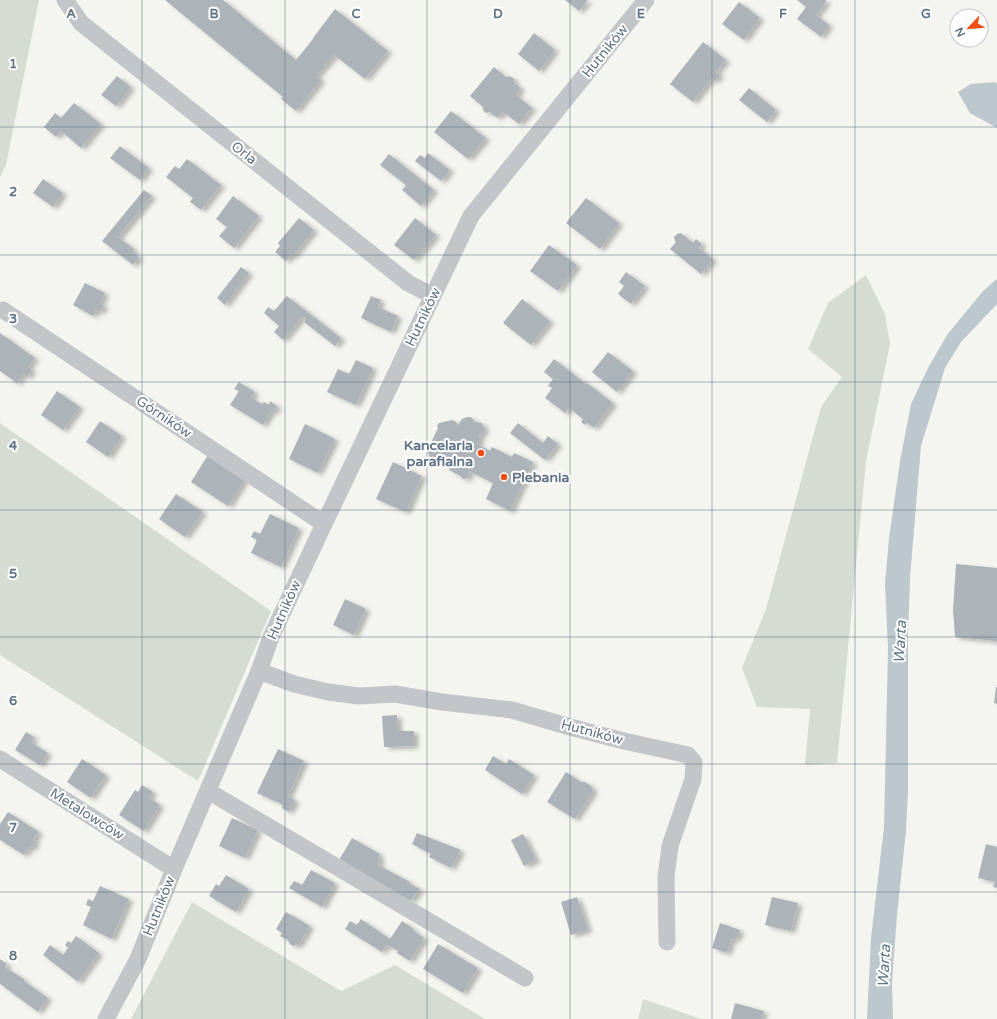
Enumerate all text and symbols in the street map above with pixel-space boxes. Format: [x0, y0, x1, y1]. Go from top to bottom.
text: A [66, 6, 76, 22]
text: B [209, 6, 219, 22]
text: C [351, 6, 361, 22]
text: D [493, 6, 503, 22]
text: E [637, 6, 645, 22]
text: F [779, 6, 787, 22]
text: G [921, 6, 931, 22]
north arrow [949, 8, 989, 48]
street label: Hutników [578, 21, 632, 81]
text: N [953, 25, 968, 39]
text: 1 [9, 56, 17, 72]
street label: Orla [228, 138, 260, 168]
text: 2 [9, 184, 17, 200]
street label: Hutników [401, 285, 445, 349]
text: 3 [9, 311, 17, 327]
street label: Górników [133, 392, 195, 442]
place label: Kancelaria parafialna [404, 437, 473, 470]
text: 4 [9, 438, 18, 454]
marker: Kancelaria parafialna [476, 448, 486, 458]
place label: Plebania [512, 469, 569, 486]
marker: Plebania [499, 472, 509, 482]
text: 5 [9, 566, 17, 582]
street label: Hutników [263, 578, 305, 642]
water label: Warta [890, 620, 910, 664]
text: 6 [9, 693, 17, 709]
street label: Hutników [559, 716, 625, 748]
street label: Metalowców [47, 784, 127, 844]
text: 7 [9, 820, 17, 836]
street label: Hutników [139, 873, 179, 939]
water label: Warta [874, 944, 894, 988]
text: 8 [9, 948, 17, 964]

